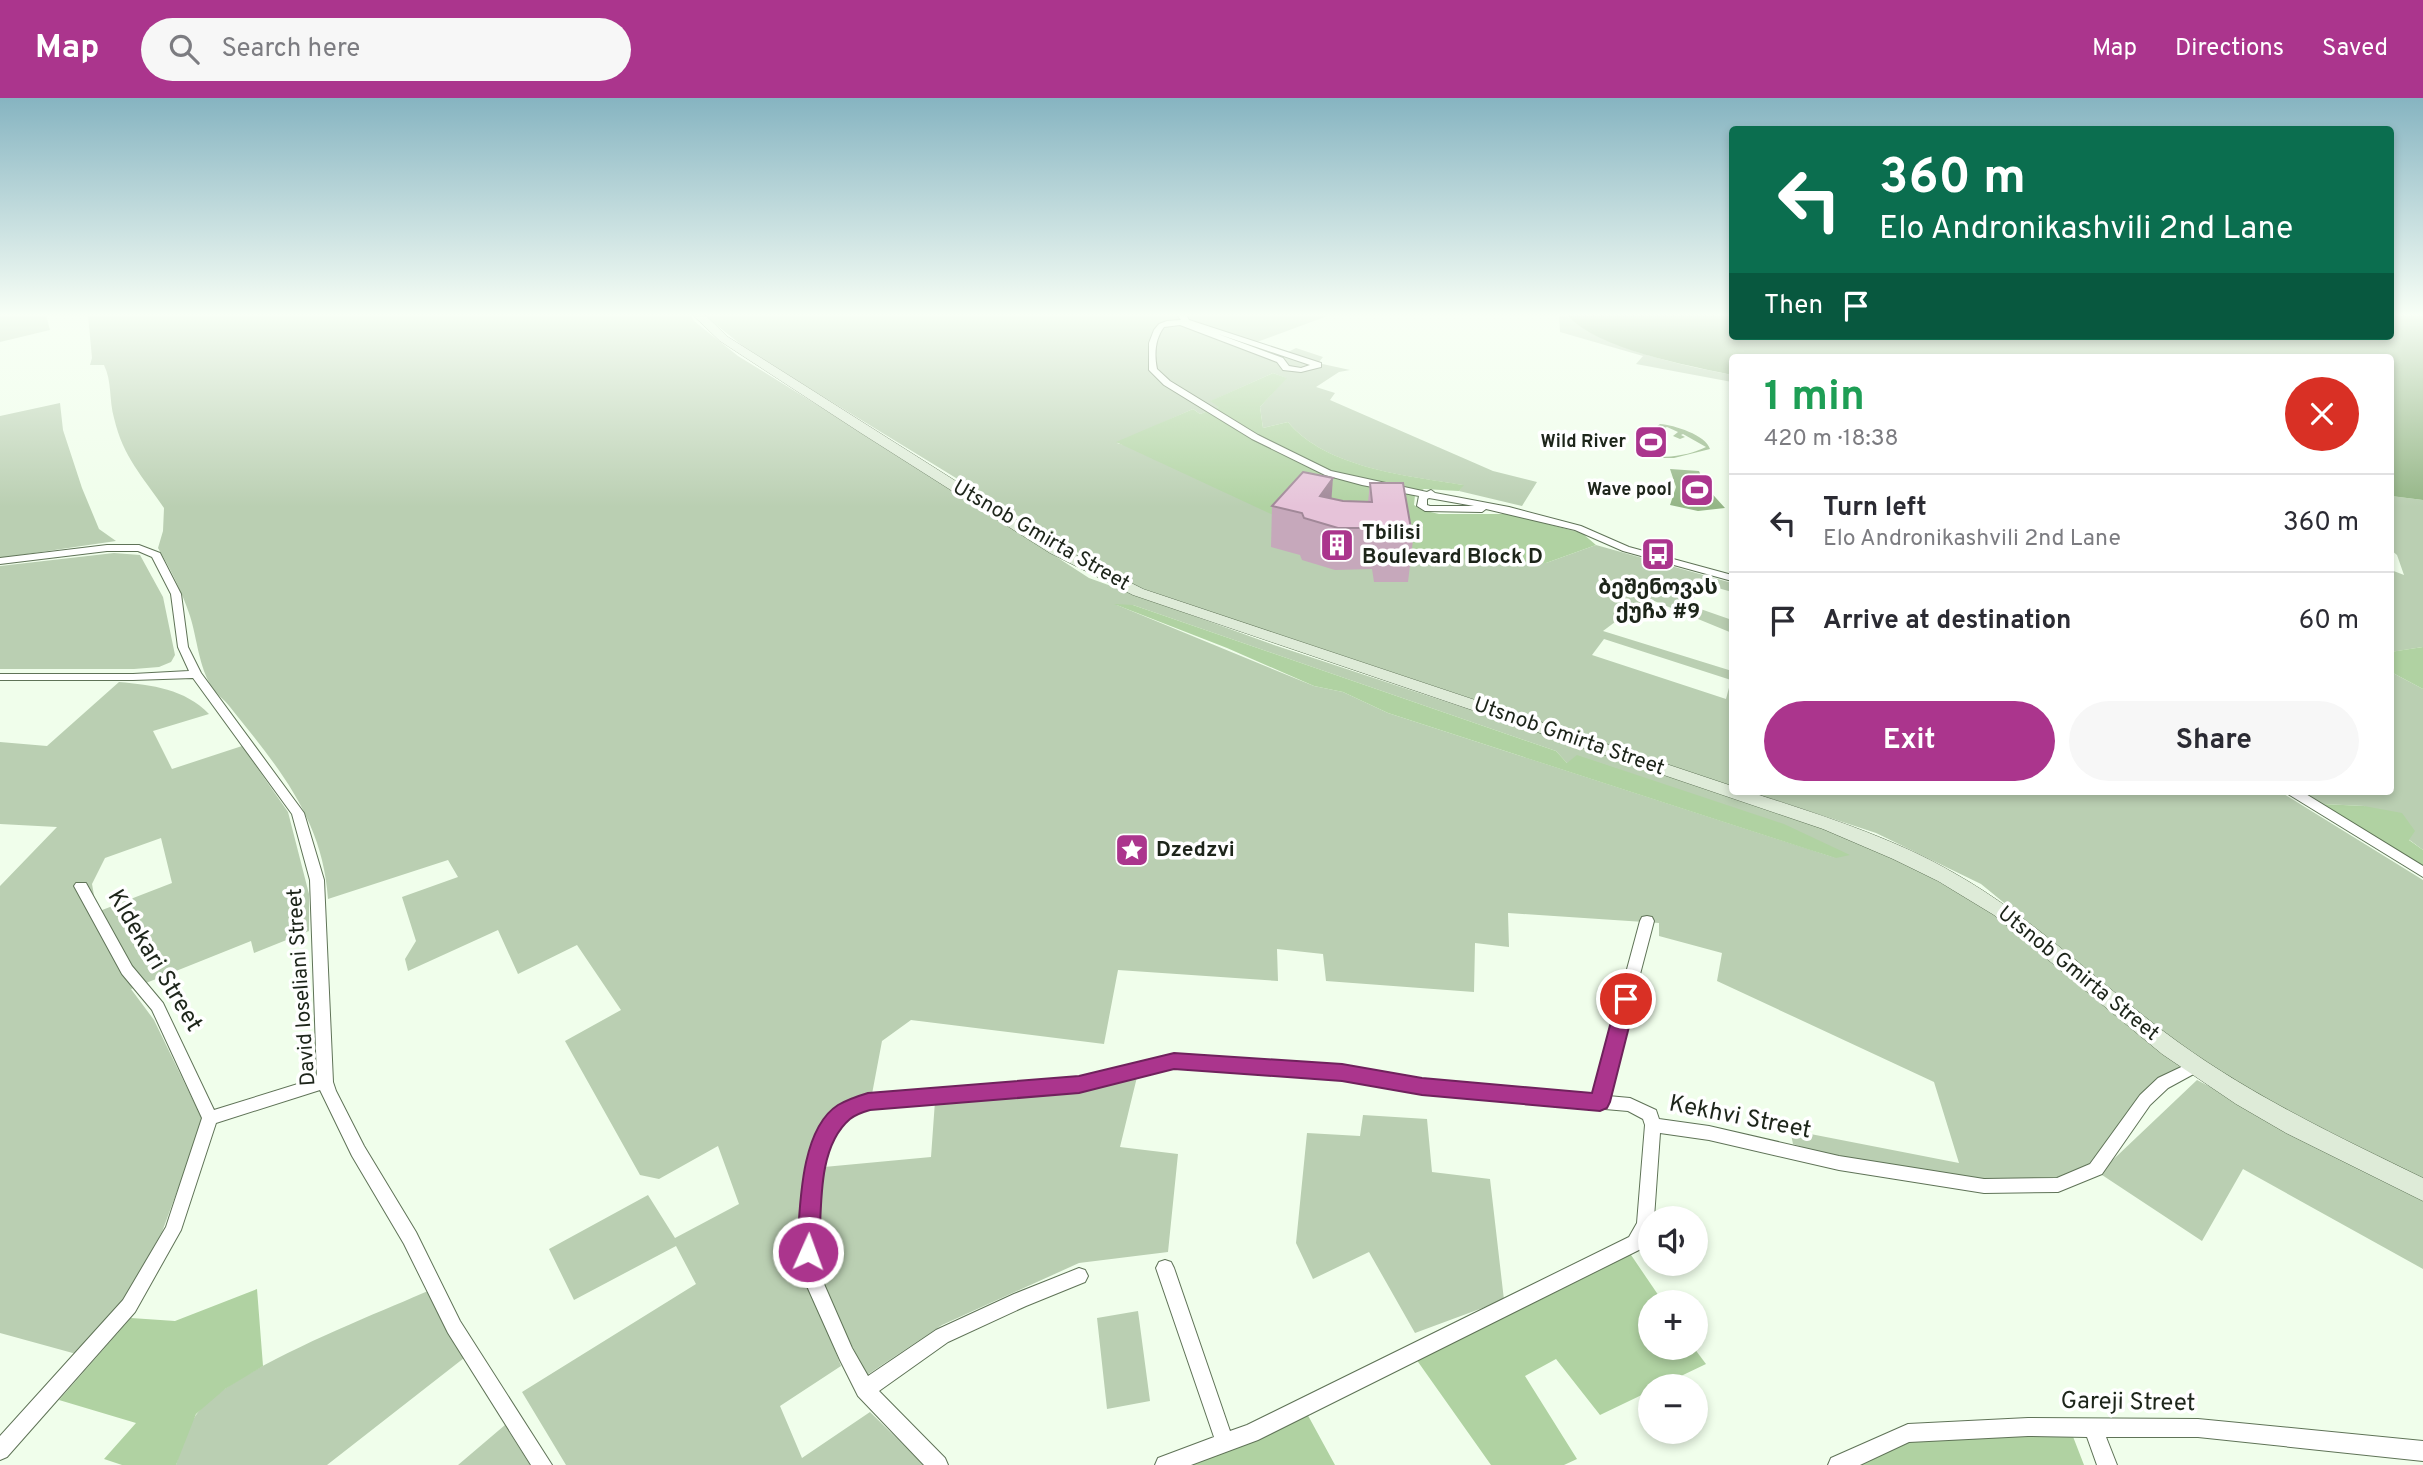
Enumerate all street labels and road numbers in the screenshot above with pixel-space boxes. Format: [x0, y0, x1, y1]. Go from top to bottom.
street label: Utsnob Gmirta Street [948, 474, 1134, 598]
street label: Utsnob Gmirta Street [1470, 692, 1668, 782]
street label: Kldekari Street [100, 884, 208, 1038]
street label: David Ioseliani Street [282, 887, 322, 1087]
street label: Utsnob Gmirta Street [1992, 901, 2164, 1047]
street label: Kekhvi Street [1666, 1089, 1814, 1147]
street label: Gareji Street [2060, 1387, 2196, 1419]

